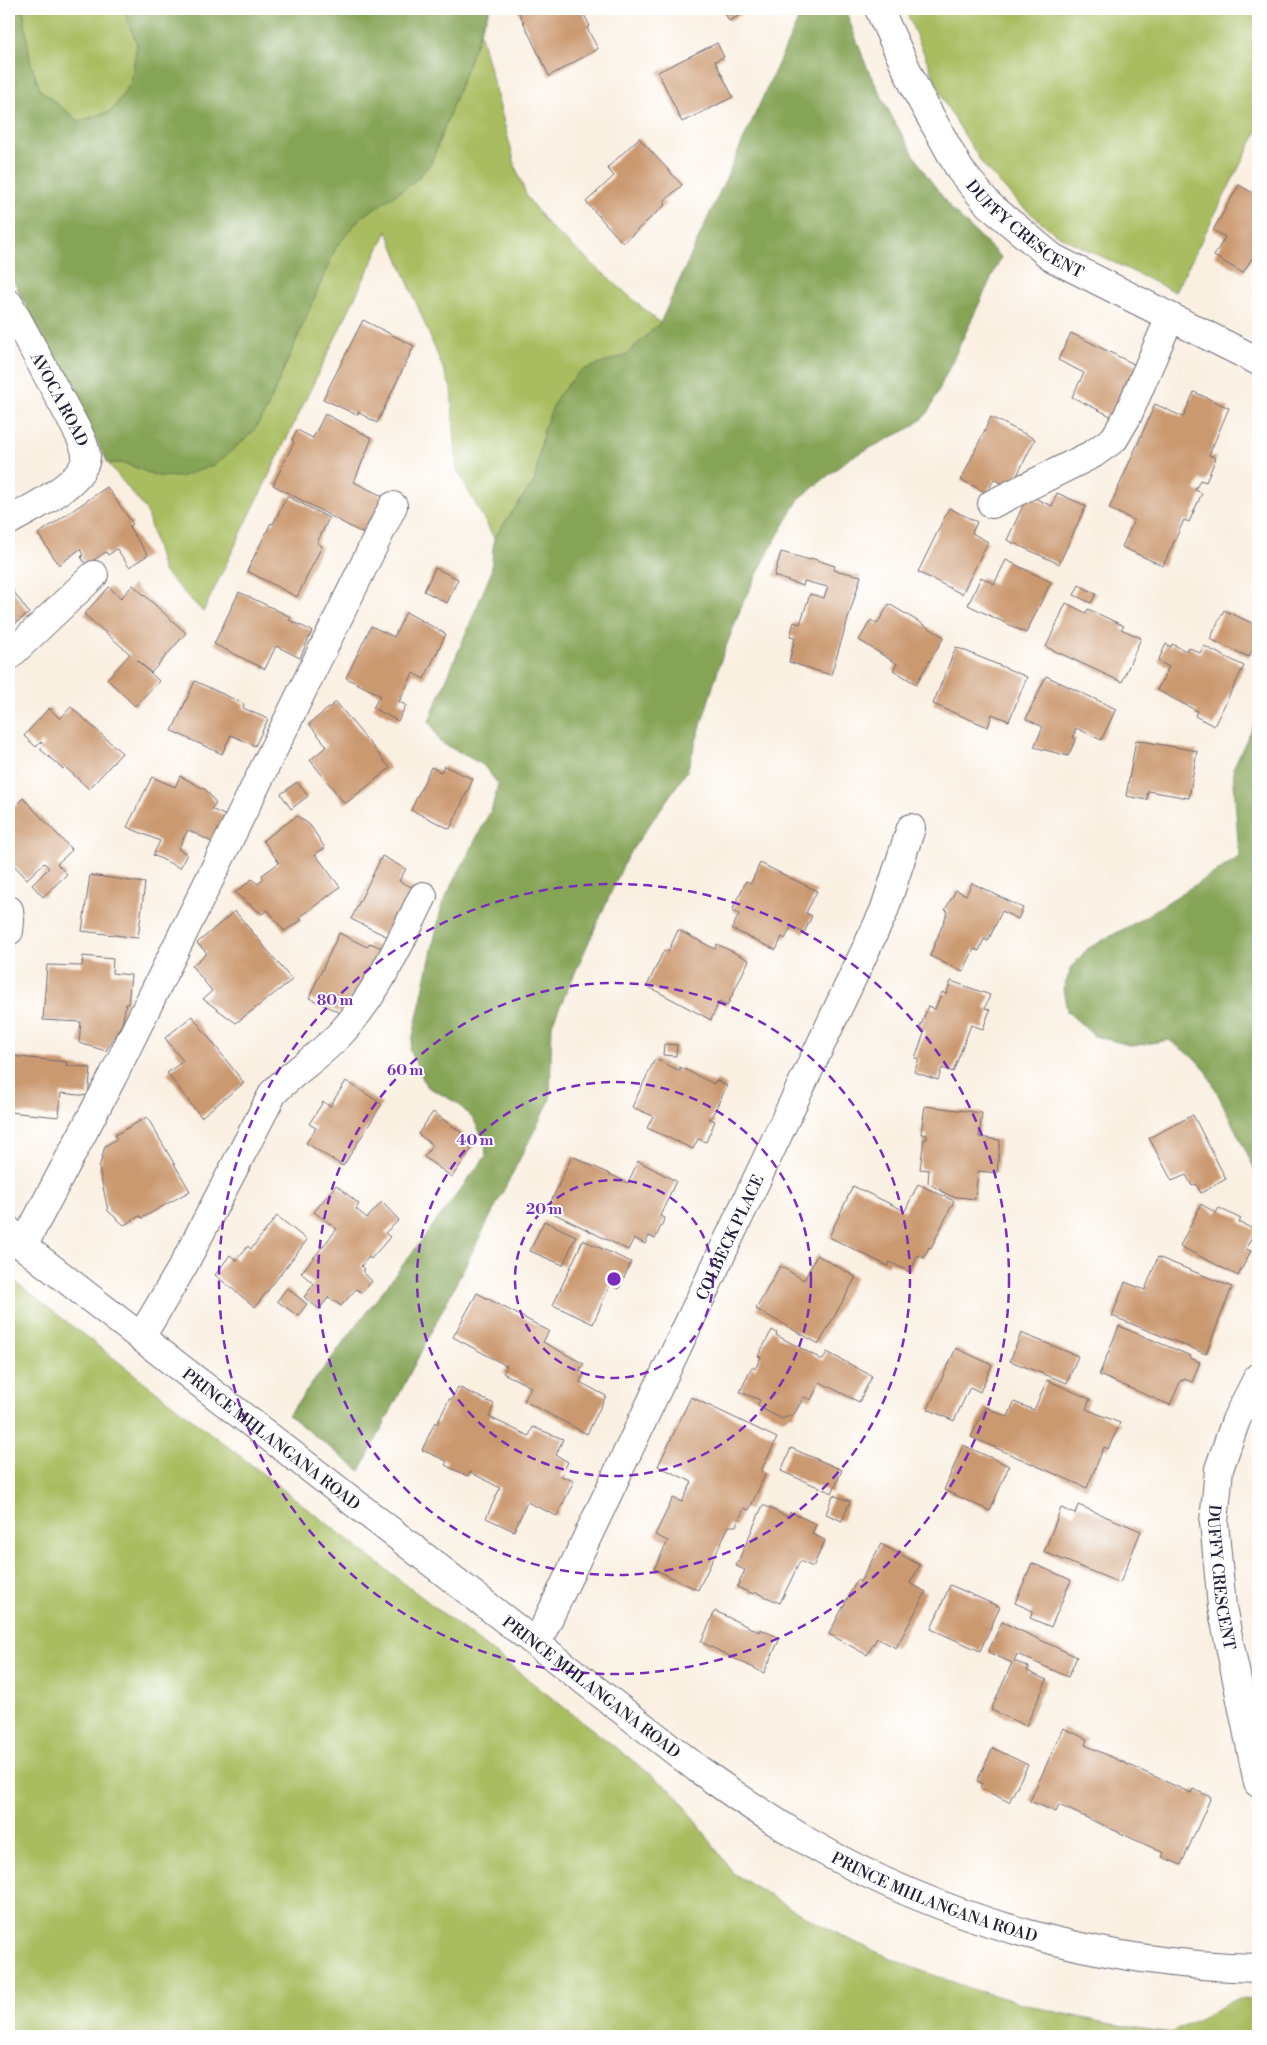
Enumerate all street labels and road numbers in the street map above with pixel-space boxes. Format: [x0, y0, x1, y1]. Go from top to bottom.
street label: DUFFY CRESCENT [961, 176, 1087, 283]
street label: AVOCA ROAD [25, 348, 92, 450]
street label: COLBECK PLACE [692, 1172, 769, 1304]
street label: PRINCE MHLANGANA ROAD [178, 1364, 364, 1515]
street label: DUFFY CRESCENT [1203, 1503, 1240, 1652]
street label: PRINCE MHLANGANA ROAD [498, 1612, 684, 1763]
street label: PRINCE MHLANGANA ROAD [828, 1848, 1040, 1947]

